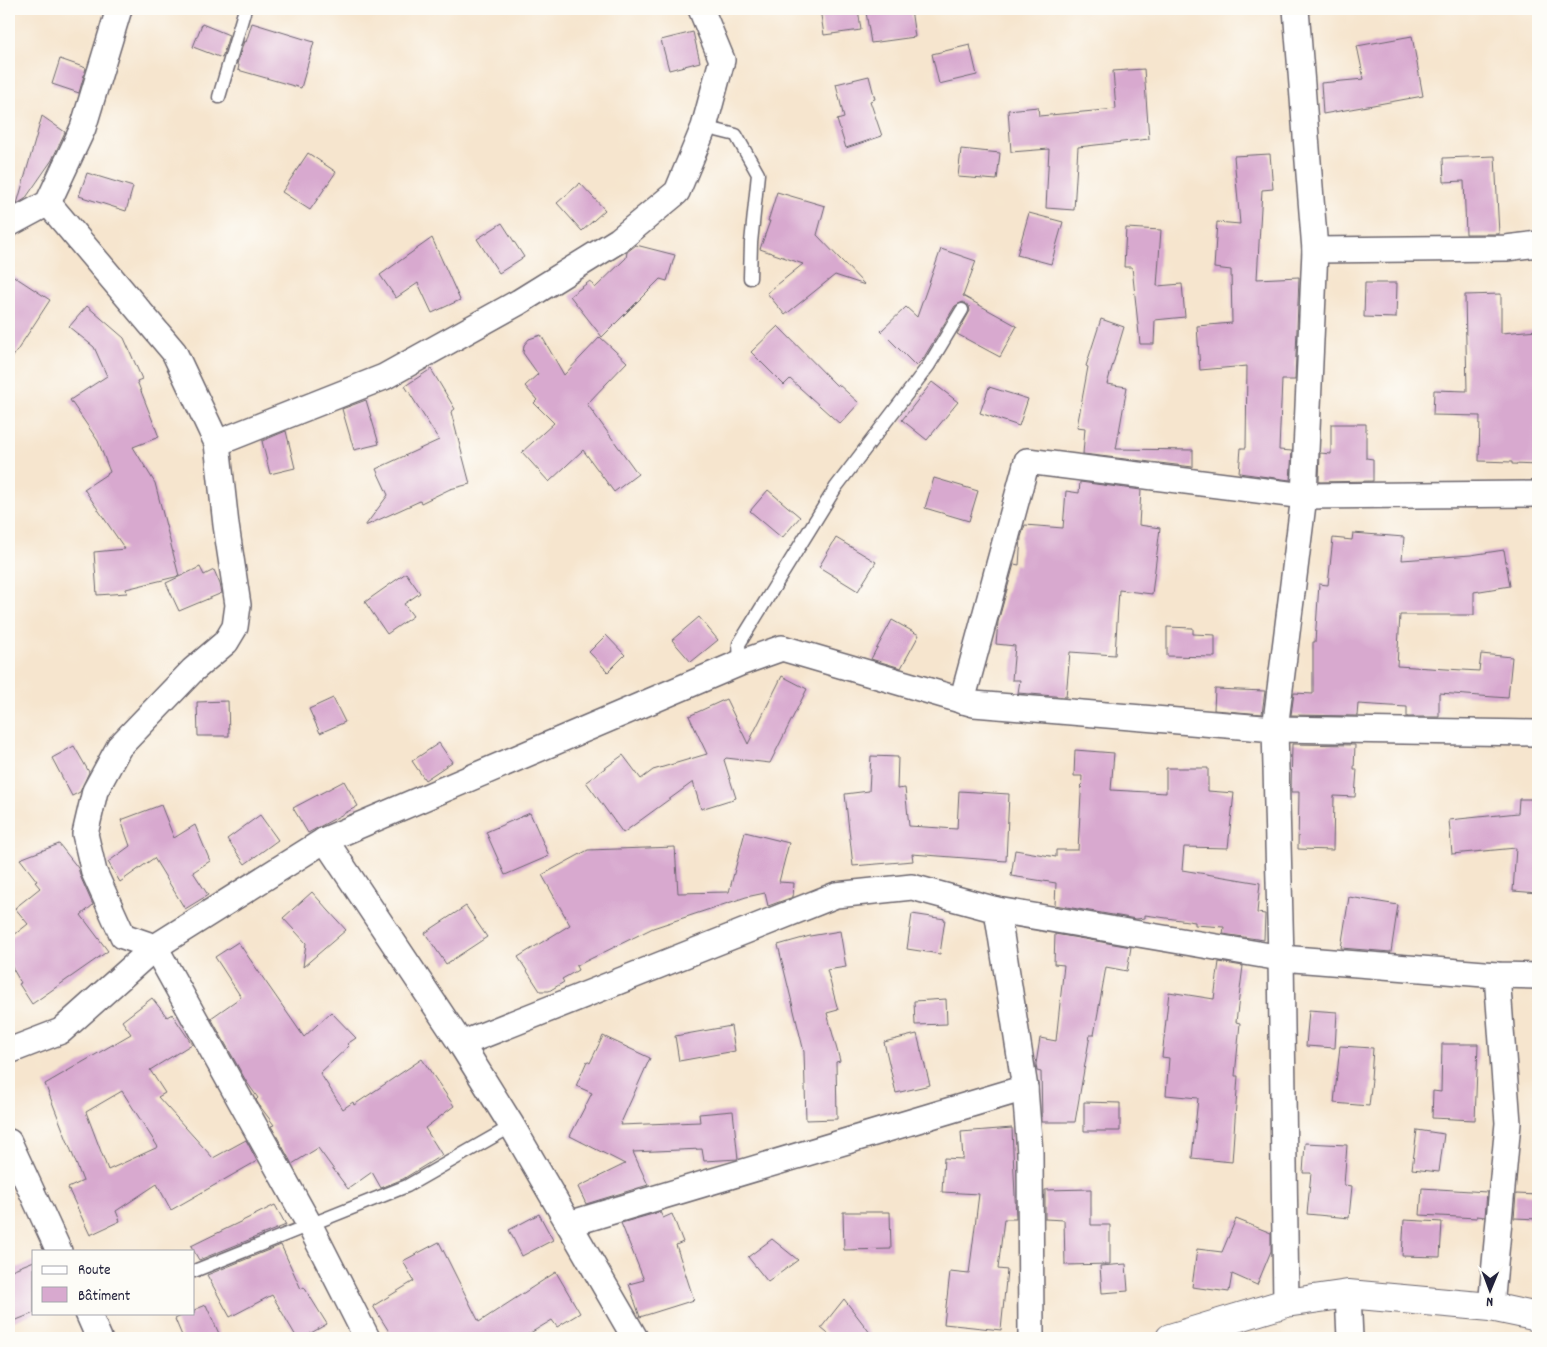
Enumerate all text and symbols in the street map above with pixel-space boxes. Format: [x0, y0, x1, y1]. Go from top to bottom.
legend [32, 1250, 195, 1314]
text: Route [78, 1260, 111, 1282]
north arrow [1464, 1264, 1514, 1314]
text: Bâtiment [78, 1286, 131, 1308]
text: N [1486, 1291, 1493, 1311]

